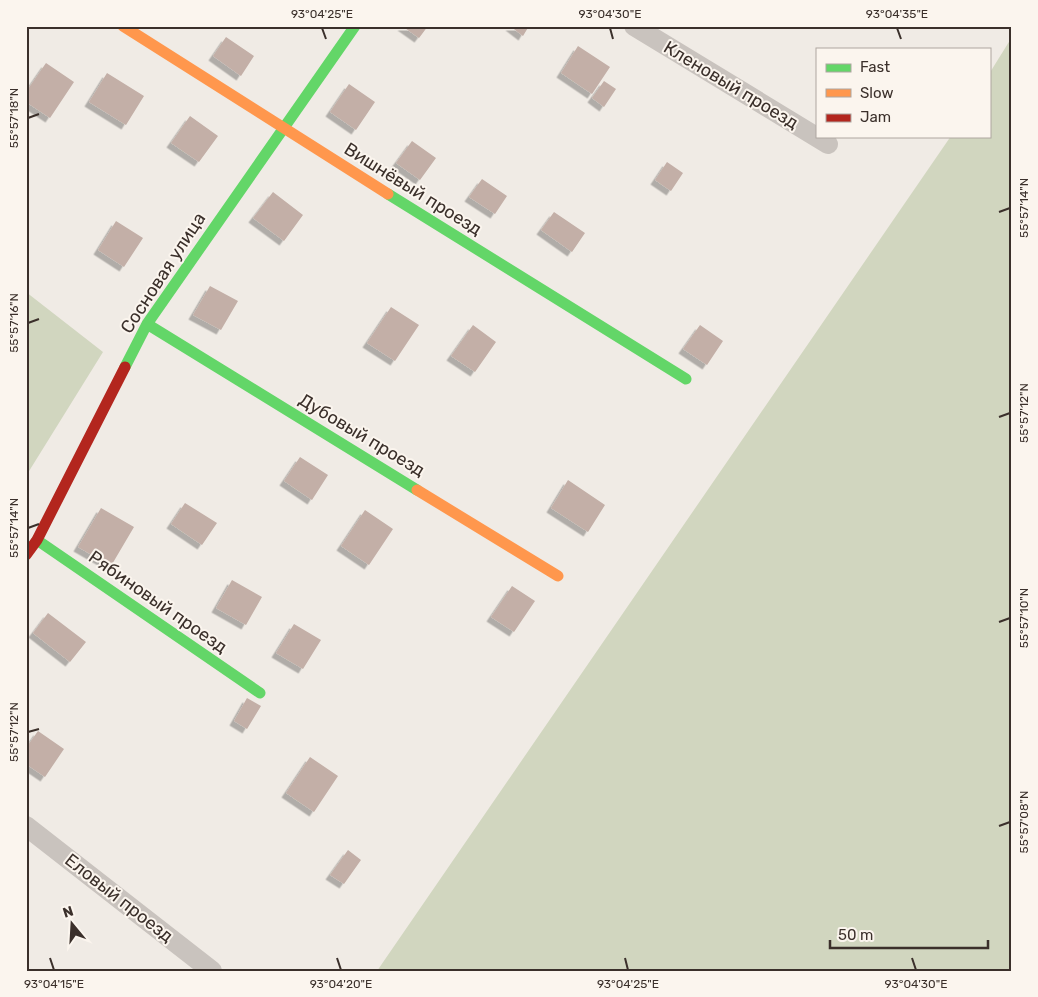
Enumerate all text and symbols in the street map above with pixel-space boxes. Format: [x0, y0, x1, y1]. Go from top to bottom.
text: 93°04'25"E [291, 7, 353, 21]
text: 93°04'30"E [579, 7, 641, 21]
text: 93°04'35"E [866, 7, 928, 21]
street label: Кленовый проезд [660, 36, 803, 134]
legend [816, 48, 990, 138]
text: Fast [860, 58, 890, 76]
text: Slow [860, 84, 893, 102]
text: 55°57'18"N [7, 88, 21, 148]
text: Jam [860, 108, 891, 126]
street label: Вишнёвый проезд [340, 138, 486, 240]
text: 55°57'14"N [1017, 178, 1031, 238]
street label: Сосновая улица [116, 208, 210, 338]
text: 55°57'16"N [7, 293, 21, 353]
text: 55°57'12"N [1017, 383, 1031, 443]
street label: Дубовый проезд [295, 389, 429, 481]
text: 55°57'14"N [7, 498, 21, 558]
street label: Рябиновый проезд [84, 546, 232, 658]
text: 55°57'10"N [1017, 588, 1031, 648]
text: 55°57'12"N [7, 702, 21, 762]
text: 55°57'08"N [1017, 791, 1031, 853]
street label: Еловый проезд [60, 849, 178, 947]
north arrow [48, 900, 98, 950]
text: N [61, 902, 76, 922]
scale bar [830, 917, 988, 949]
text: 50 m [838, 926, 873, 944]
text: 93°04'15"E [24, 977, 84, 991]
text: 93°04'20"E [310, 977, 372, 991]
text: 93°04'25"E [597, 977, 659, 991]
text: 93°04'30"E [885, 977, 947, 991]

